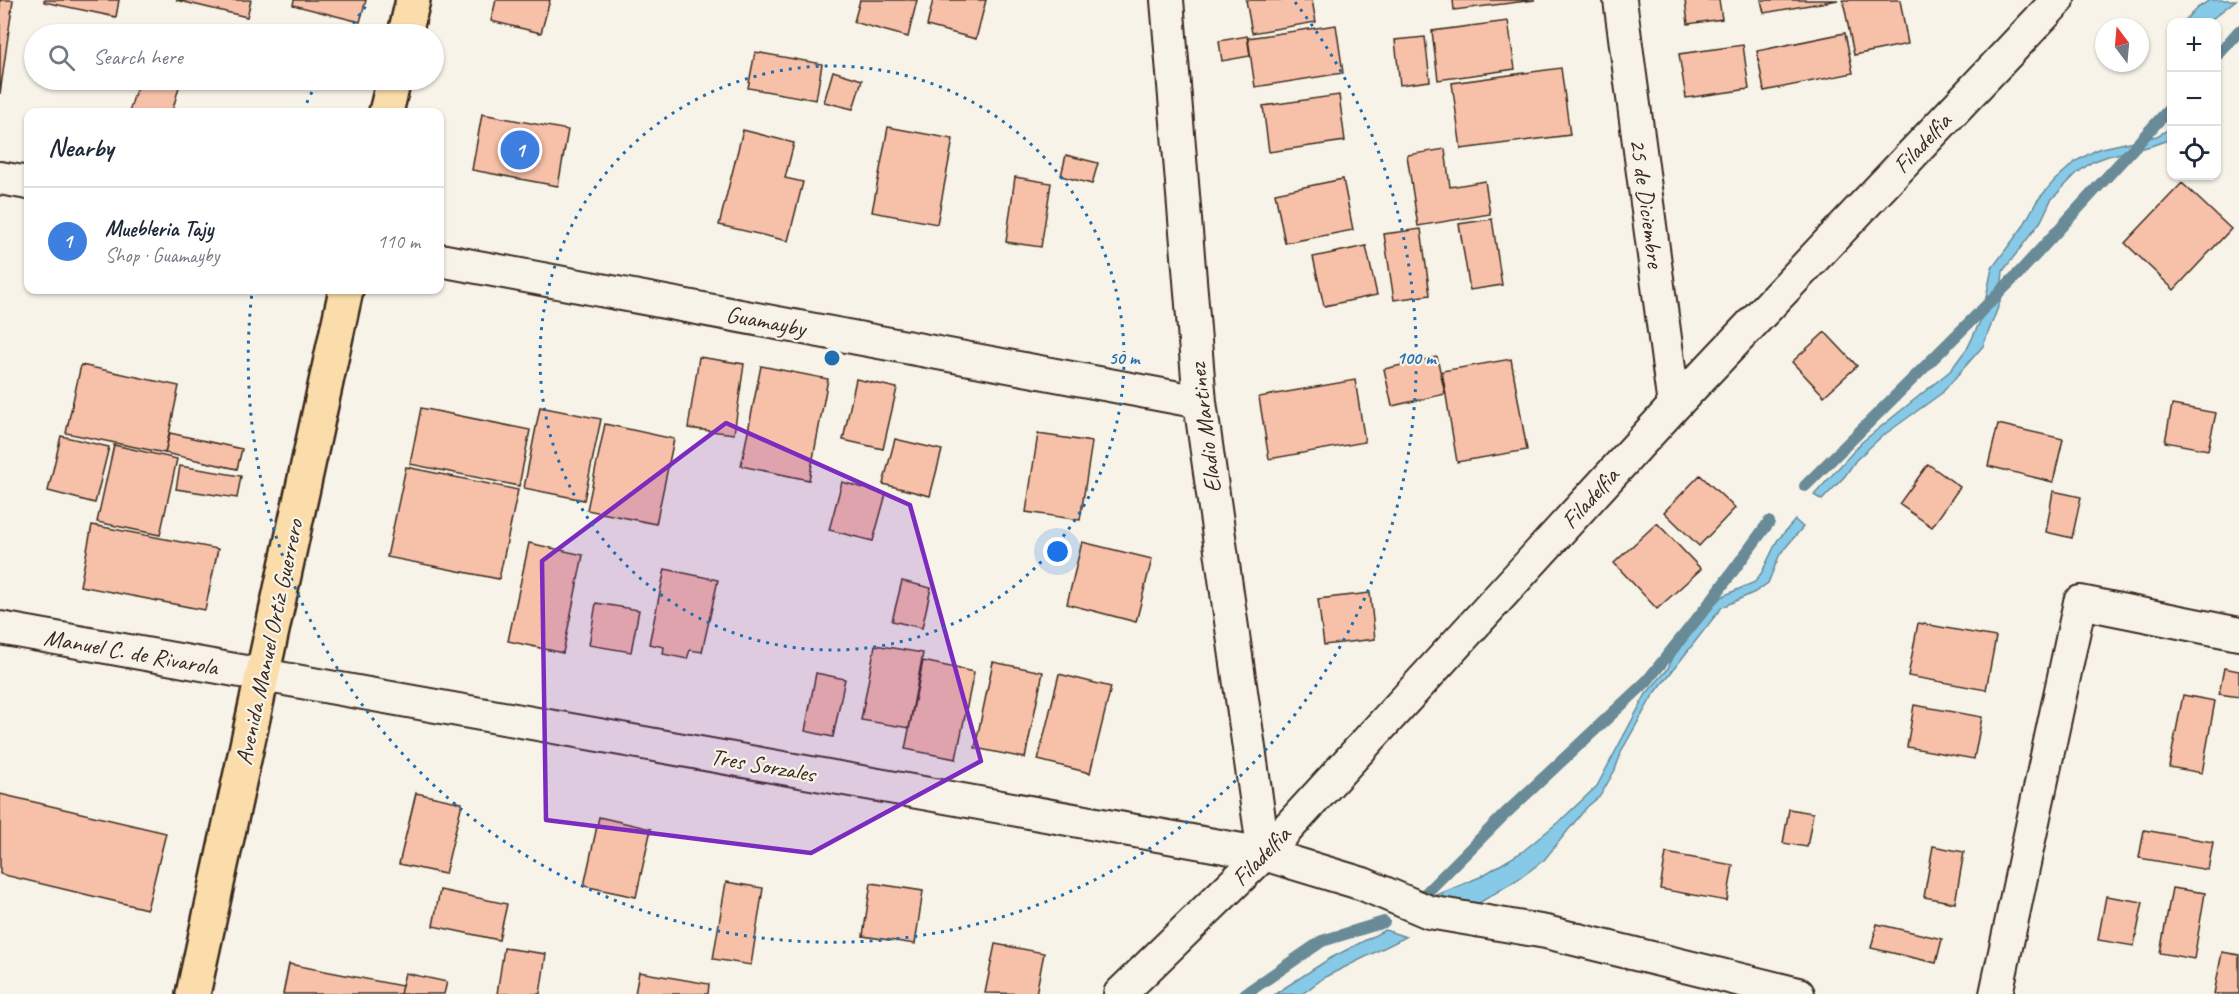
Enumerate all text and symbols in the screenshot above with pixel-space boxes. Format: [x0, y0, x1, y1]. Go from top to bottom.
north arrow [2095, 18, 2149, 72]
map controls [2167, 18, 2221, 180]
button: + [2167, 18, 2221, 72]
search box [24, 24, 444, 90]
icon: search [45, 41, 78, 74]
text: Search here [93, 43, 183, 71]
button: − [2167, 72, 2221, 126]
street label: Filadelfia [1886, 105, 1959, 180]
button: locate [2167, 126, 2221, 180]
pin: 1 [500, 128, 540, 172]
text: Nearby [48, 131, 113, 164]
street label: 25 de Diciembre [1623, 137, 1671, 272]
text: Muebleria Tajy [105, 215, 213, 243]
text: 1 [63, 229, 72, 254]
text: 110 m [377, 229, 420, 254]
text: Shop · Guamayby [105, 243, 219, 268]
street label: Guamayby [724, 299, 810, 344]
text: 50 m [1109, 347, 1141, 369]
text: 100 m [1397, 347, 1437, 369]
centre of rings [822, 348, 842, 368]
street label: Eladio Martinez [1182, 360, 1228, 495]
street label: Filadelfia [1555, 460, 1626, 535]
street label: Avenida Manuel Ortíz Guerrero [228, 515, 310, 767]
your location [1043, 537, 1072, 566]
street label: Manuel C. de Rivarola [42, 622, 222, 682]
street label: Tres Sorzales [708, 741, 819, 789]
street label: Filadelfia [1225, 819, 1298, 892]

